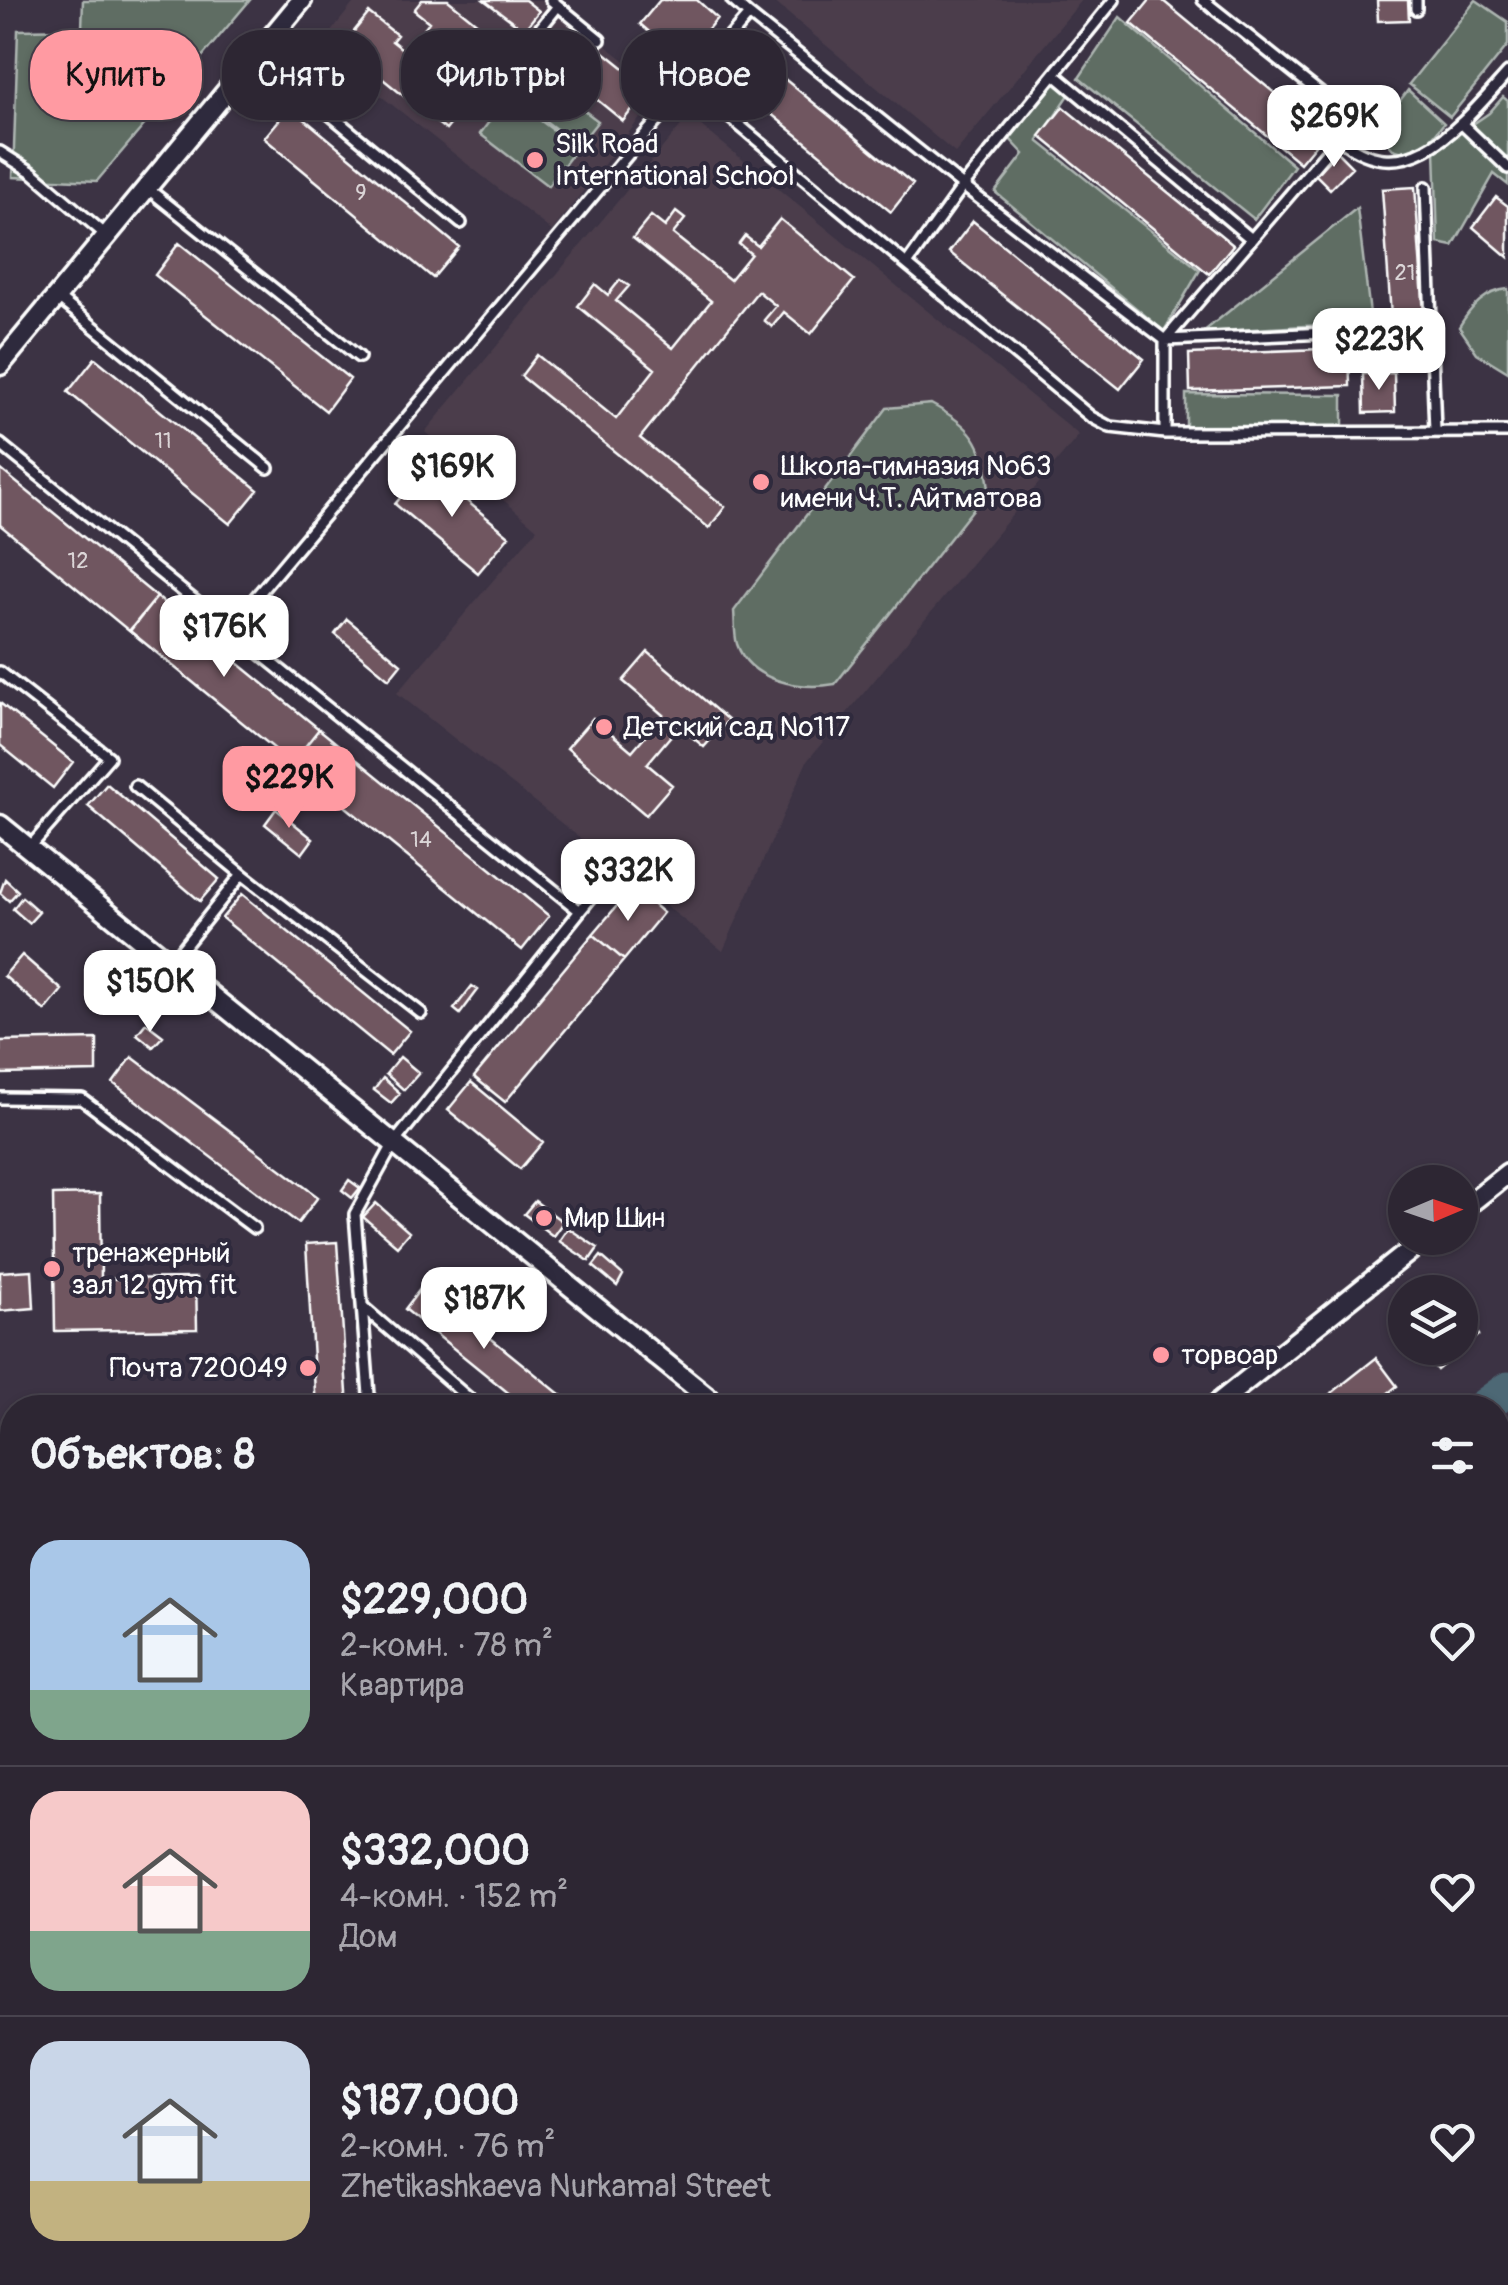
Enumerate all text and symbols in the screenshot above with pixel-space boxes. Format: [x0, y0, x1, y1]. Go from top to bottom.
chip: Купить [30, 30, 202, 120]
chip: Снять [222, 30, 381, 120]
chip: Фильтры [401, 30, 601, 120]
chip: Новое [621, 30, 786, 120]
pin: $269K [1264, 85, 1404, 170]
text: $269K [1289, 97, 1379, 137]
place label: Silk Road International School [555, 127, 795, 194]
marker: Silk Road International School [524, 149, 546, 171]
house number: 9 [355, 179, 367, 207]
house number: 21 [1395, 259, 1415, 287]
pin: $223K [1309, 308, 1449, 393]
text: $223K [1334, 320, 1424, 360]
house number: 11 [154, 427, 172, 455]
pin: $169K [382, 435, 522, 520]
text: $169K [410, 447, 494, 487]
place label: Школа-гимназия №63 имени Ч.Т. Айтматова [781, 449, 1052, 516]
marker: Школа-гимназия №63 имени Ч.Т. Айтматова [750, 471, 772, 493]
house number: 12 [68, 547, 88, 575]
pin: $176K [154, 595, 294, 680]
text: $176K [182, 607, 266, 647]
place label: Детский сад №117 [623, 710, 850, 745]
marker: Детский сад №117 [593, 716, 615, 738]
pin: $229K [219, 746, 359, 831]
text: $229K [245, 758, 333, 798]
house number: 14 [410, 826, 432, 854]
pin: $332K [558, 839, 698, 924]
text: $332K [583, 851, 673, 891]
pin: $150K [80, 950, 220, 1035]
text: $150K [106, 962, 194, 1002]
north arrow [1388, 1165, 1478, 1255]
map controls [1388, 1165, 1478, 1365]
place label: Мир Шин [564, 1201, 665, 1236]
marker: Мир Шин [533, 1207, 555, 1229]
place label: тренажерный зал 12 gym fit [72, 1236, 237, 1303]
marker: тренажерный зал 12 gym fit [41, 1258, 63, 1280]
pin: $187K [414, 1267, 554, 1352]
button: layers [1388, 1275, 1478, 1365]
text: $187K [443, 1279, 525, 1319]
place label: торвоар [1181, 1338, 1278, 1373]
marker: торвоар [1150, 1344, 1172, 1366]
place label: Почта 720049 [110, 1351, 288, 1386]
marker: Почта 720049 [297, 1357, 319, 1379]
icon: filters [1425, 1428, 1480, 1483]
text: Объектов: 8 [30, 1429, 255, 1481]
text: $229,000 [340, 1574, 528, 1626]
icon: home [110, 1580, 230, 1700]
icon: heart [1425, 1613, 1480, 1668]
text: 2-комн. · 78 m² [340, 1626, 553, 1666]
text: Квартира [340, 1666, 464, 1706]
text: $332,000 [340, 1825, 530, 1877]
icon: home [110, 1831, 230, 1951]
icon: heart [1425, 1864, 1480, 1919]
text: 4-комн. · 152 m² [340, 1877, 568, 1917]
text: Дом [340, 1917, 397, 1957]
text: $187,000 [340, 2075, 519, 2127]
icon: home [110, 2081, 230, 2201]
icon: heart [1425, 2114, 1480, 2169]
text: 2-комн. · 76 m² [340, 2127, 555, 2167]
text: Zhetikashkaeva Nurkamal Street [340, 2167, 771, 2207]

